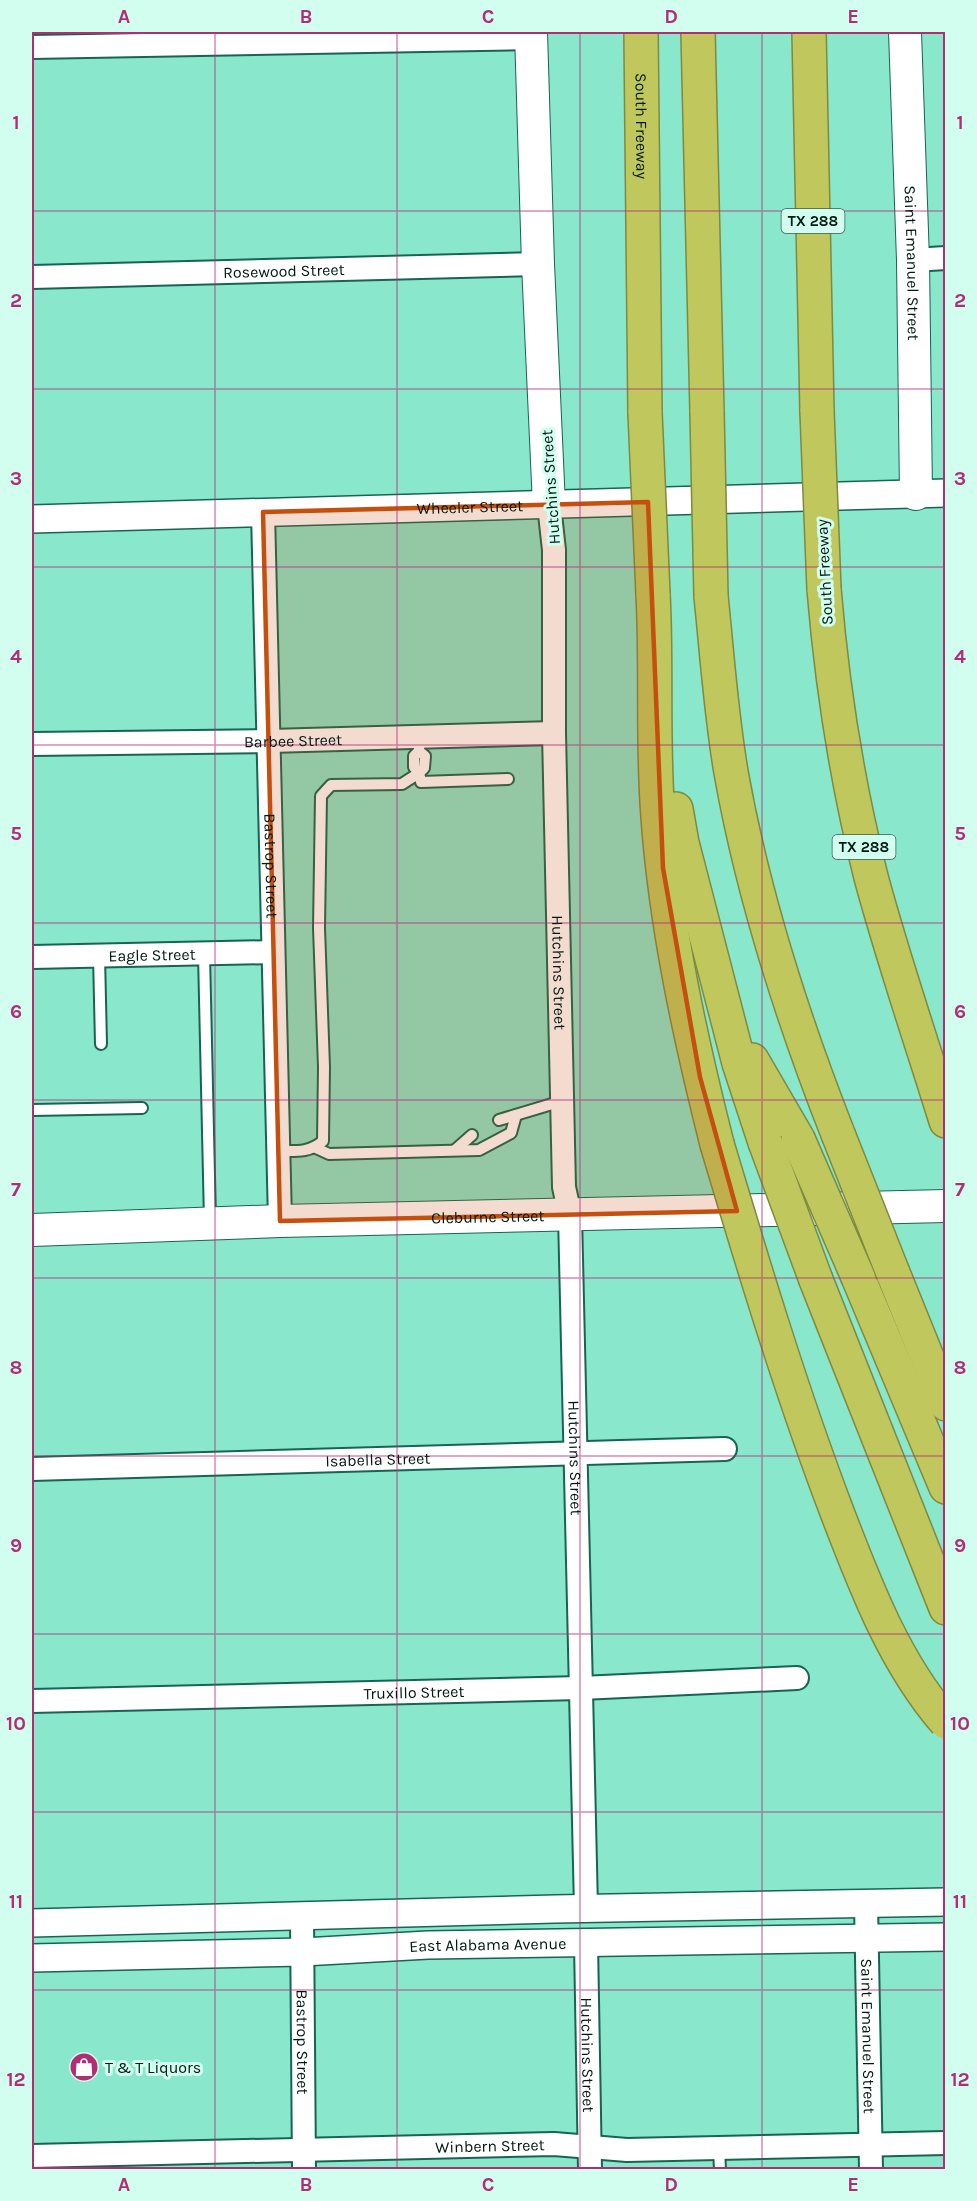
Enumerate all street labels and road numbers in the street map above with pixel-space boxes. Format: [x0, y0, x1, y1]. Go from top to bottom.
street label: South Freeway [631, 73, 652, 180]
street label: Saint Emanuel Street [900, 185, 923, 341]
road number: TX 288 [782, 209, 844, 233]
street label: Rosewood Street [223, 260, 345, 282]
street label: Hutchins Street [537, 429, 564, 545]
street label: Wheeler Street [416, 496, 523, 518]
street label: South Freeway [812, 518, 837, 625]
street label: Barbee Street [244, 730, 342, 751]
street label: Bastrop Street [260, 813, 282, 919]
road number: TX 288 [832, 835, 896, 859]
street label: Hutchins Street [548, 915, 570, 1030]
street label: Eagle Street [108, 945, 196, 965]
street label: Cleburne Street [431, 1206, 545, 1228]
street label: Hutchins Street [564, 1400, 586, 1516]
street label: Isabella Street [325, 1449, 431, 1471]
street label: Truxillo Street [363, 1682, 465, 1703]
street label: East Alabama Avenue [409, 1934, 566, 1956]
street label: Saint Emanuel Street [857, 1958, 879, 2114]
street label: Bastrop Street [293, 1989, 312, 2095]
street label: Hutchins Street [577, 1997, 598, 2113]
street label: Winbern Street [435, 2135, 545, 2157]

